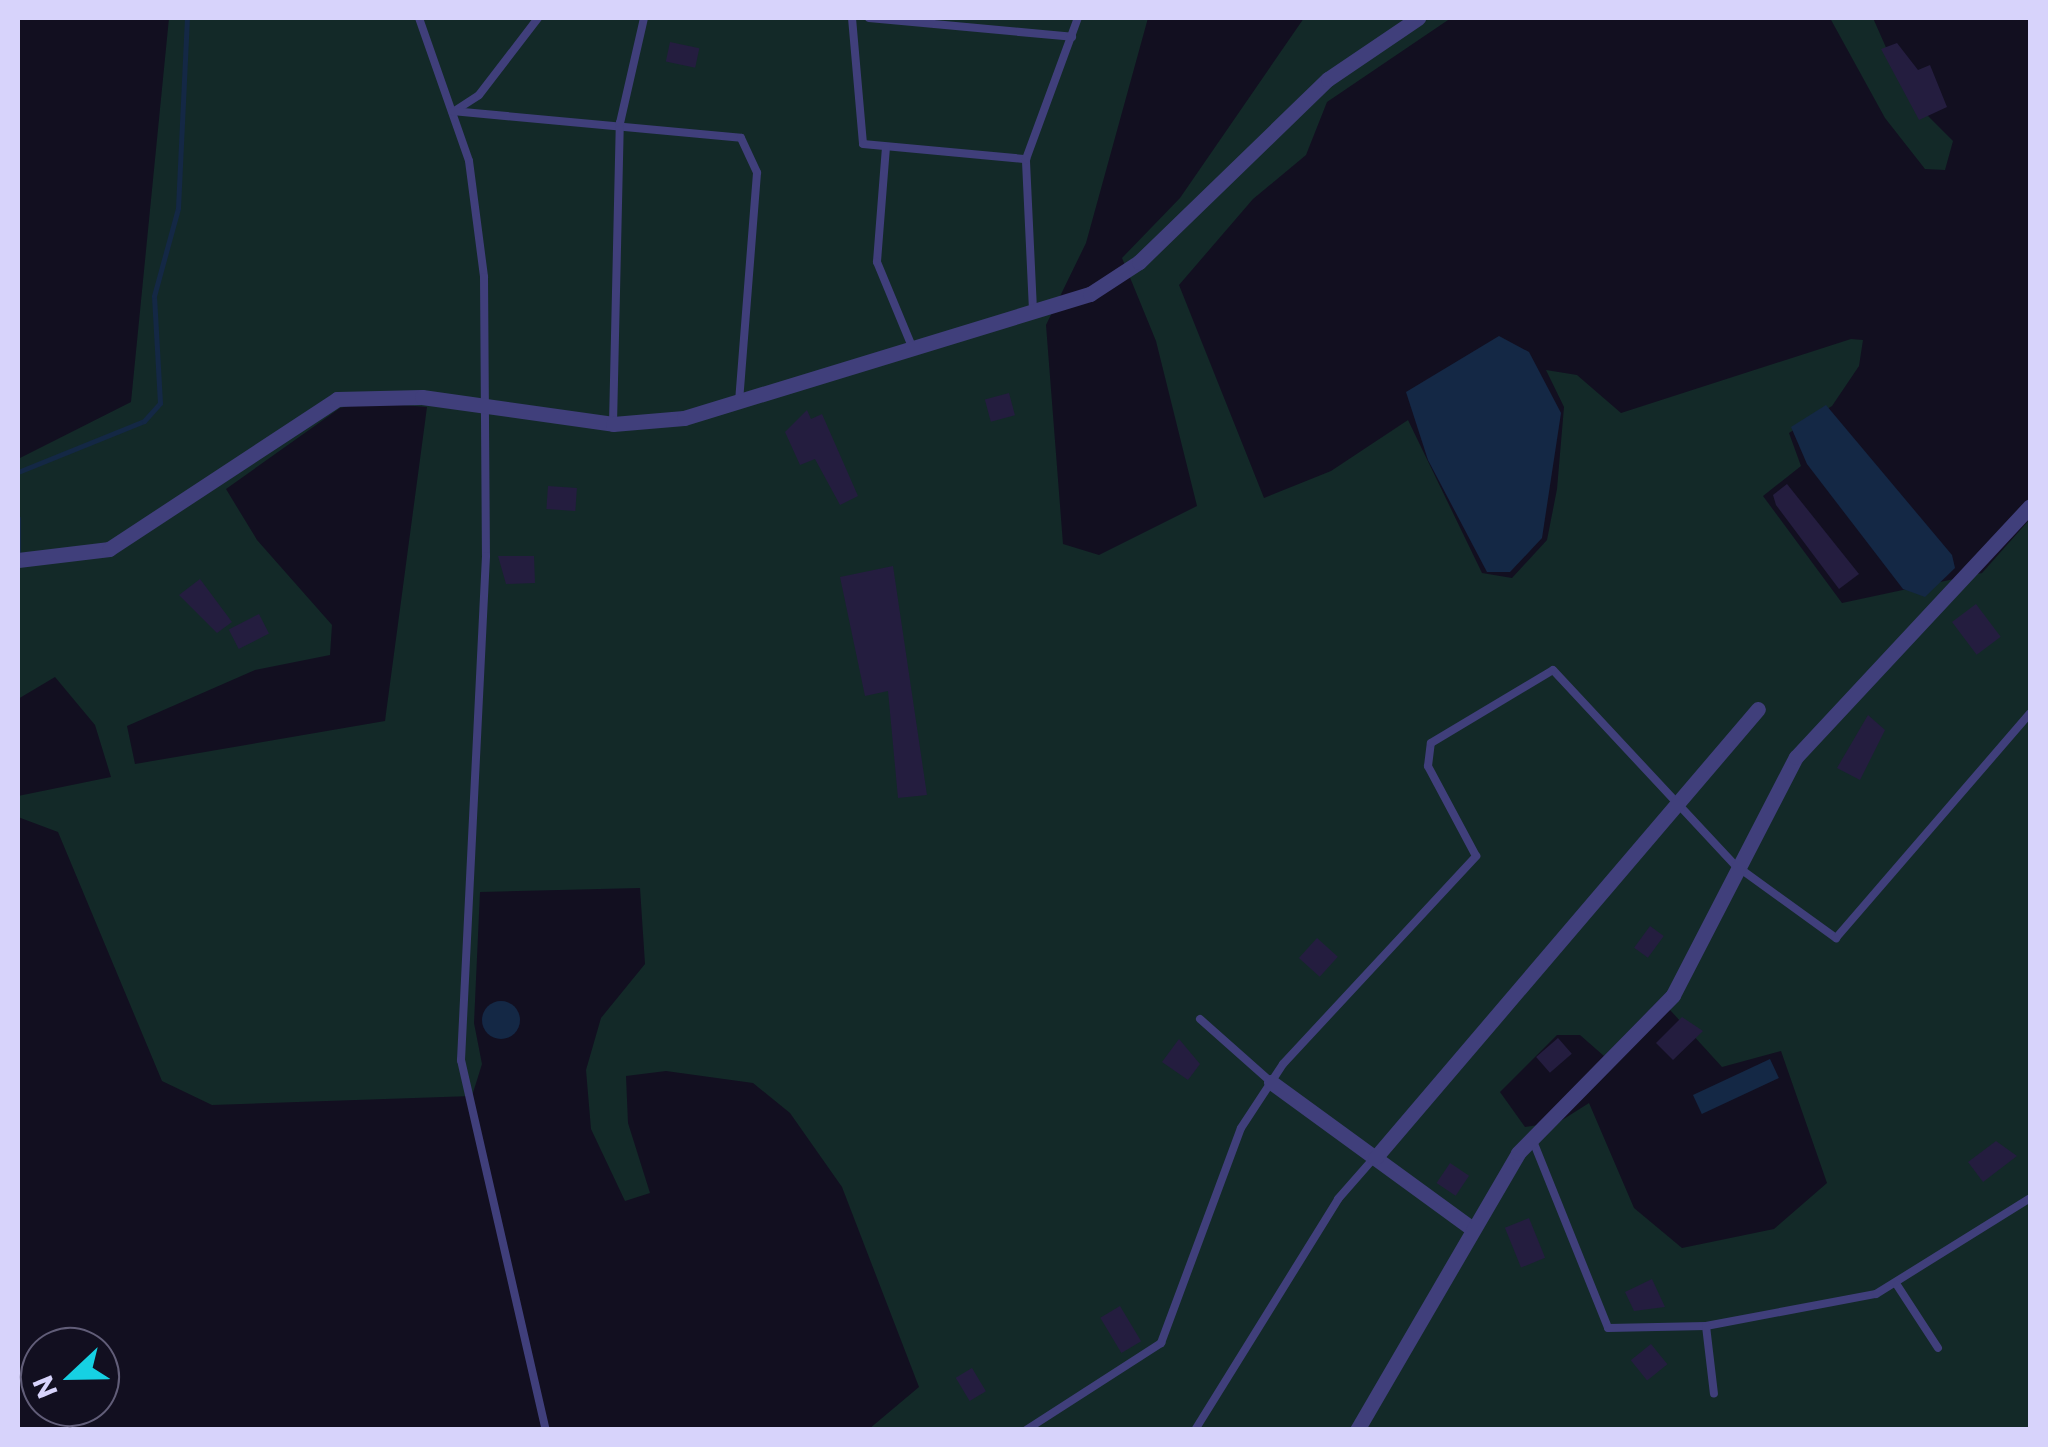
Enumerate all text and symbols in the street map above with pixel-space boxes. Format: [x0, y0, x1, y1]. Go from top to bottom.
north arrow [20, 1327, 120, 1427]
text: N [24, 1371, 64, 1404]

